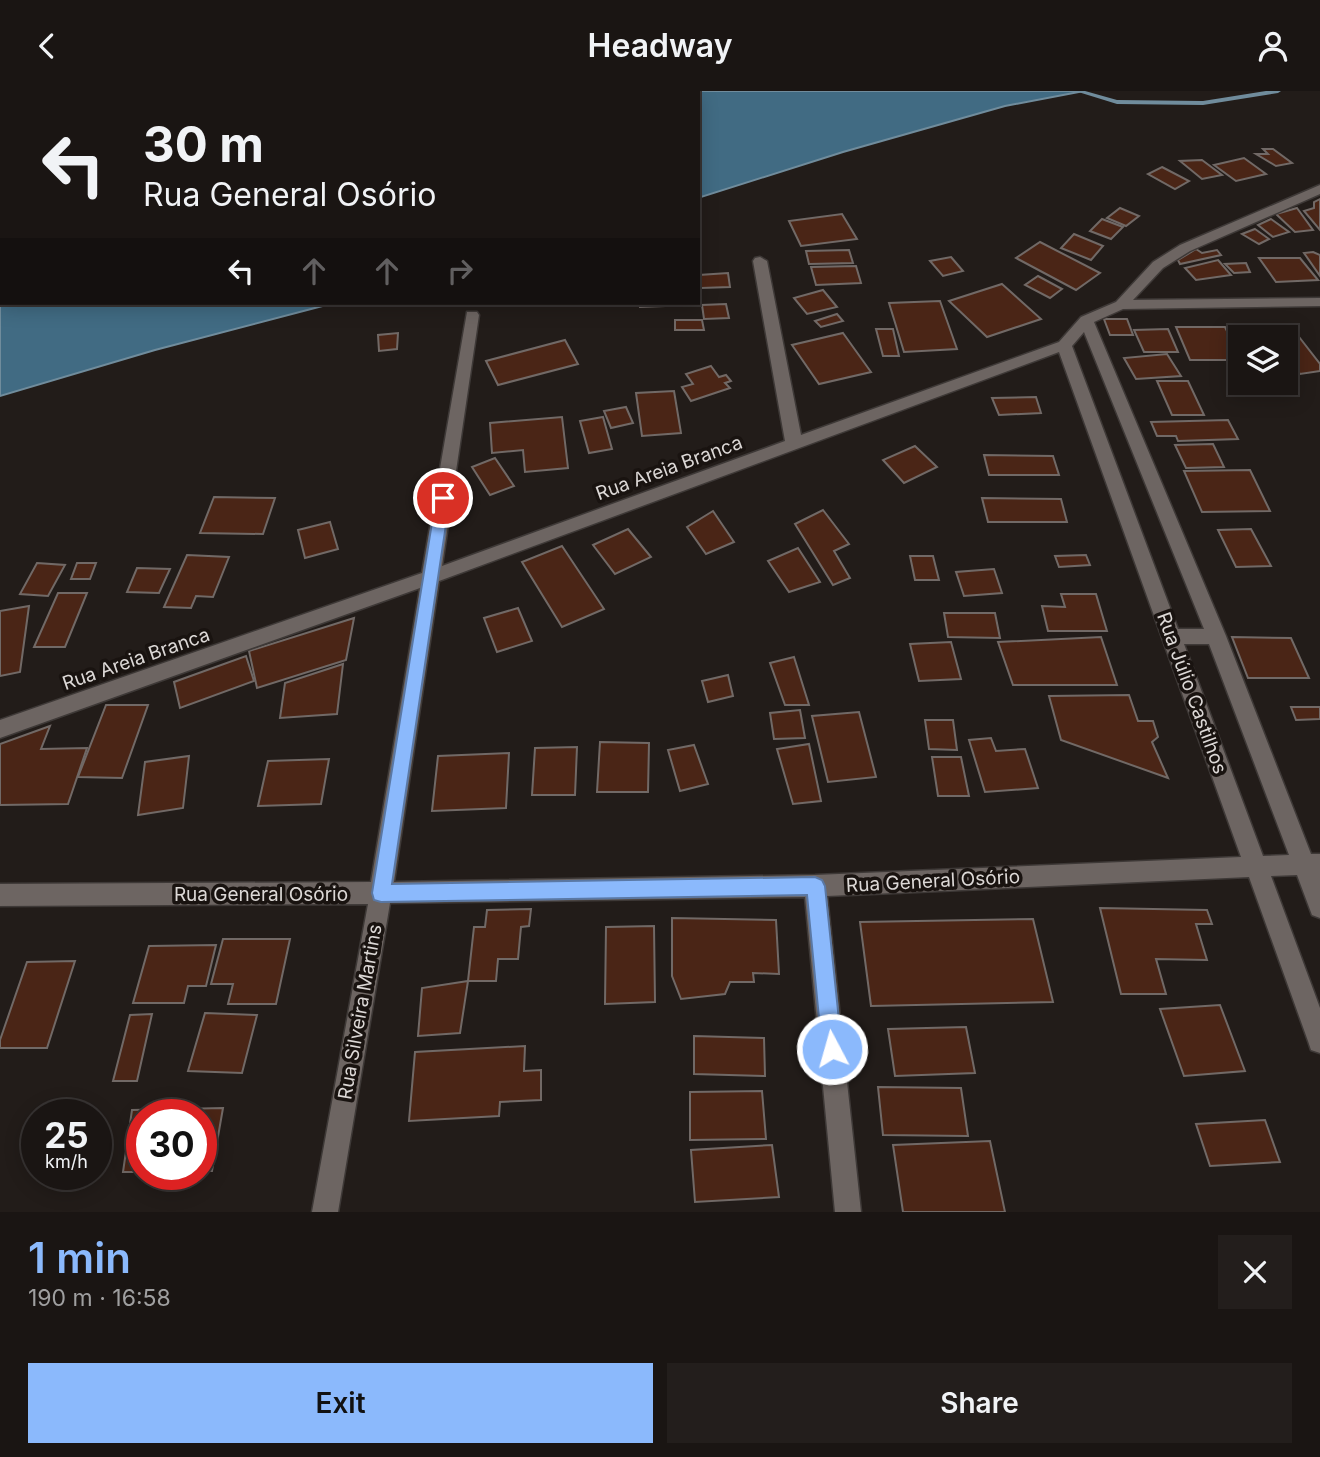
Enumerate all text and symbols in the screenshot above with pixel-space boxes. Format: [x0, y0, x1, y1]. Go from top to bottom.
text: Headway [588, 26, 732, 65]
icon: back [28, 27, 66, 65]
icon: person [1254, 27, 1292, 65]
text: 30 m [143, 115, 264, 174]
icon: left [28, 119, 119, 210]
text: Rua General Osório [143, 175, 436, 214]
icon: left [222, 252, 260, 290]
icon: ahead [295, 252, 333, 290]
icon: ahead [368, 252, 406, 290]
icon: right [441, 252, 479, 290]
map controls [1228, 325, 1298, 395]
button: layers [1228, 325, 1298, 395]
street label: Rua Areia Branca [593, 431, 745, 505]
pin [413, 468, 473, 528]
icon: arrive [424, 479, 462, 517]
street label: Rua Júlio Castilhos [1152, 609, 1232, 777]
street label: Rua Areia Branca [59, 623, 213, 695]
street label: Rua General Osório [845, 865, 1021, 897]
street label: Rua General Osório [174, 883, 348, 906]
street label: Rua Silveira Martins [333, 923, 387, 1101]
position arrow [795, 1012, 869, 1086]
speed limit sign: 30 [126, 1099, 217, 1190]
text: 25 [44, 1114, 89, 1156]
text: km/h [45, 1151, 88, 1172]
text: 1 min [28, 1232, 131, 1283]
button: close [1218, 1235, 1292, 1309]
text: 190 m · 16:58 [28, 1284, 171, 1312]
button: Exit [28, 1363, 653, 1443]
button: Share [667, 1363, 1292, 1443]

